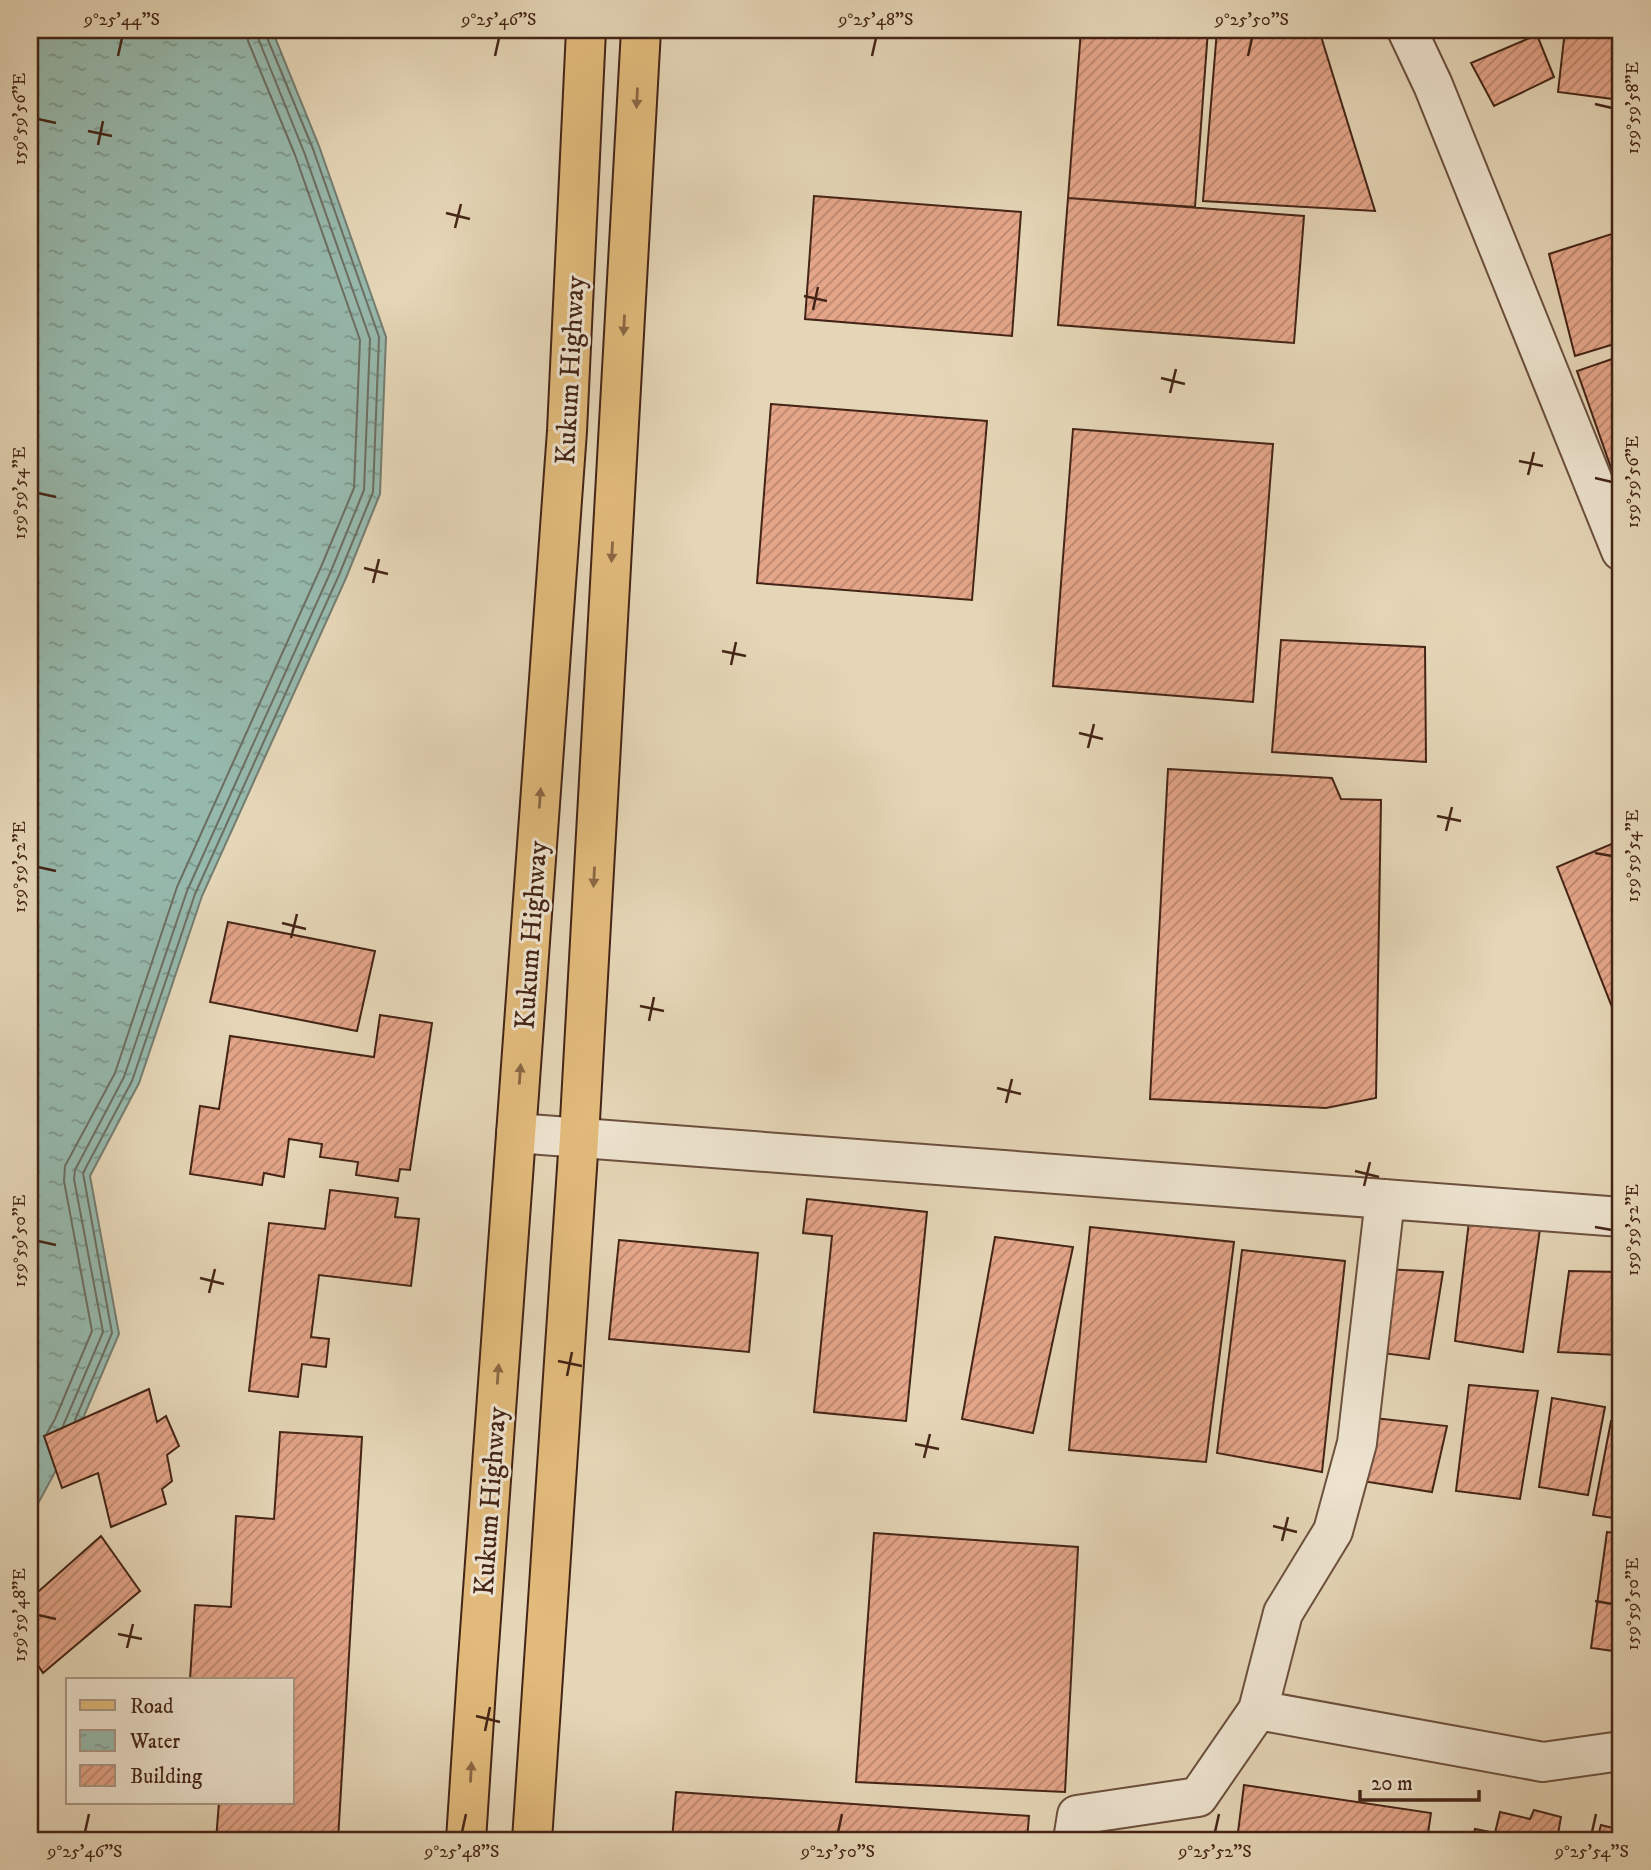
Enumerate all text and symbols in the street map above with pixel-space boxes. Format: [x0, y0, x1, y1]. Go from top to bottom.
text: 9°25'44"S [83, 9, 160, 31]
text: 9°25'46"S [460, 9, 537, 31]
text: 9°25'48"S [838, 9, 913, 31]
text: 9°25'50"S [1214, 9, 1289, 31]
text: 159°59'58"E [1622, 62, 1644, 154]
text: 159°59'56"E [9, 72, 31, 165]
one-way arrow [631, 87, 642, 109]
street label: Kukum Highway [548, 274, 593, 465]
one-way arrow [619, 314, 630, 336]
text: 159°59'56"E [1622, 435, 1644, 528]
text: 159°59'54"E [9, 446, 31, 539]
one-way arrow [606, 541, 617, 563]
one-way arrow [535, 787, 546, 809]
text: 159°59'54"E [1622, 809, 1644, 902]
text: 159°59'52"E [9, 821, 31, 913]
street label: Kukum Highway [507, 839, 556, 1031]
one-way arrow [588, 866, 599, 888]
one-way arrow [515, 1063, 526, 1085]
text: 159°59'52"E [1622, 1184, 1644, 1276]
text: 159°59'50"E [9, 1194, 31, 1288]
one-way arrow [493, 1363, 504, 1385]
street label: Kukum Highway [466, 1405, 515, 1597]
text: 159°59'50"E [1622, 1557, 1644, 1651]
text: 159°59'48"E [9, 1568, 31, 1662]
legend [66, 1678, 294, 1804]
text: Road [130, 1694, 174, 1720]
text: Water [129, 1729, 180, 1755]
scale bar [1360, 1758, 1480, 1802]
one-way arrow [465, 1761, 476, 1783]
text: Building [130, 1764, 203, 1790]
text: 20 m [1371, 1771, 1413, 1797]
text: 9°25'46"S [46, 1841, 123, 1863]
text: 9°25'48"S [424, 1841, 499, 1863]
text: 9°25'50"S [800, 1841, 875, 1863]
text: 9°25'52"S [1177, 1841, 1252, 1863]
text: 9°25'54"S [1554, 1841, 1629, 1863]

